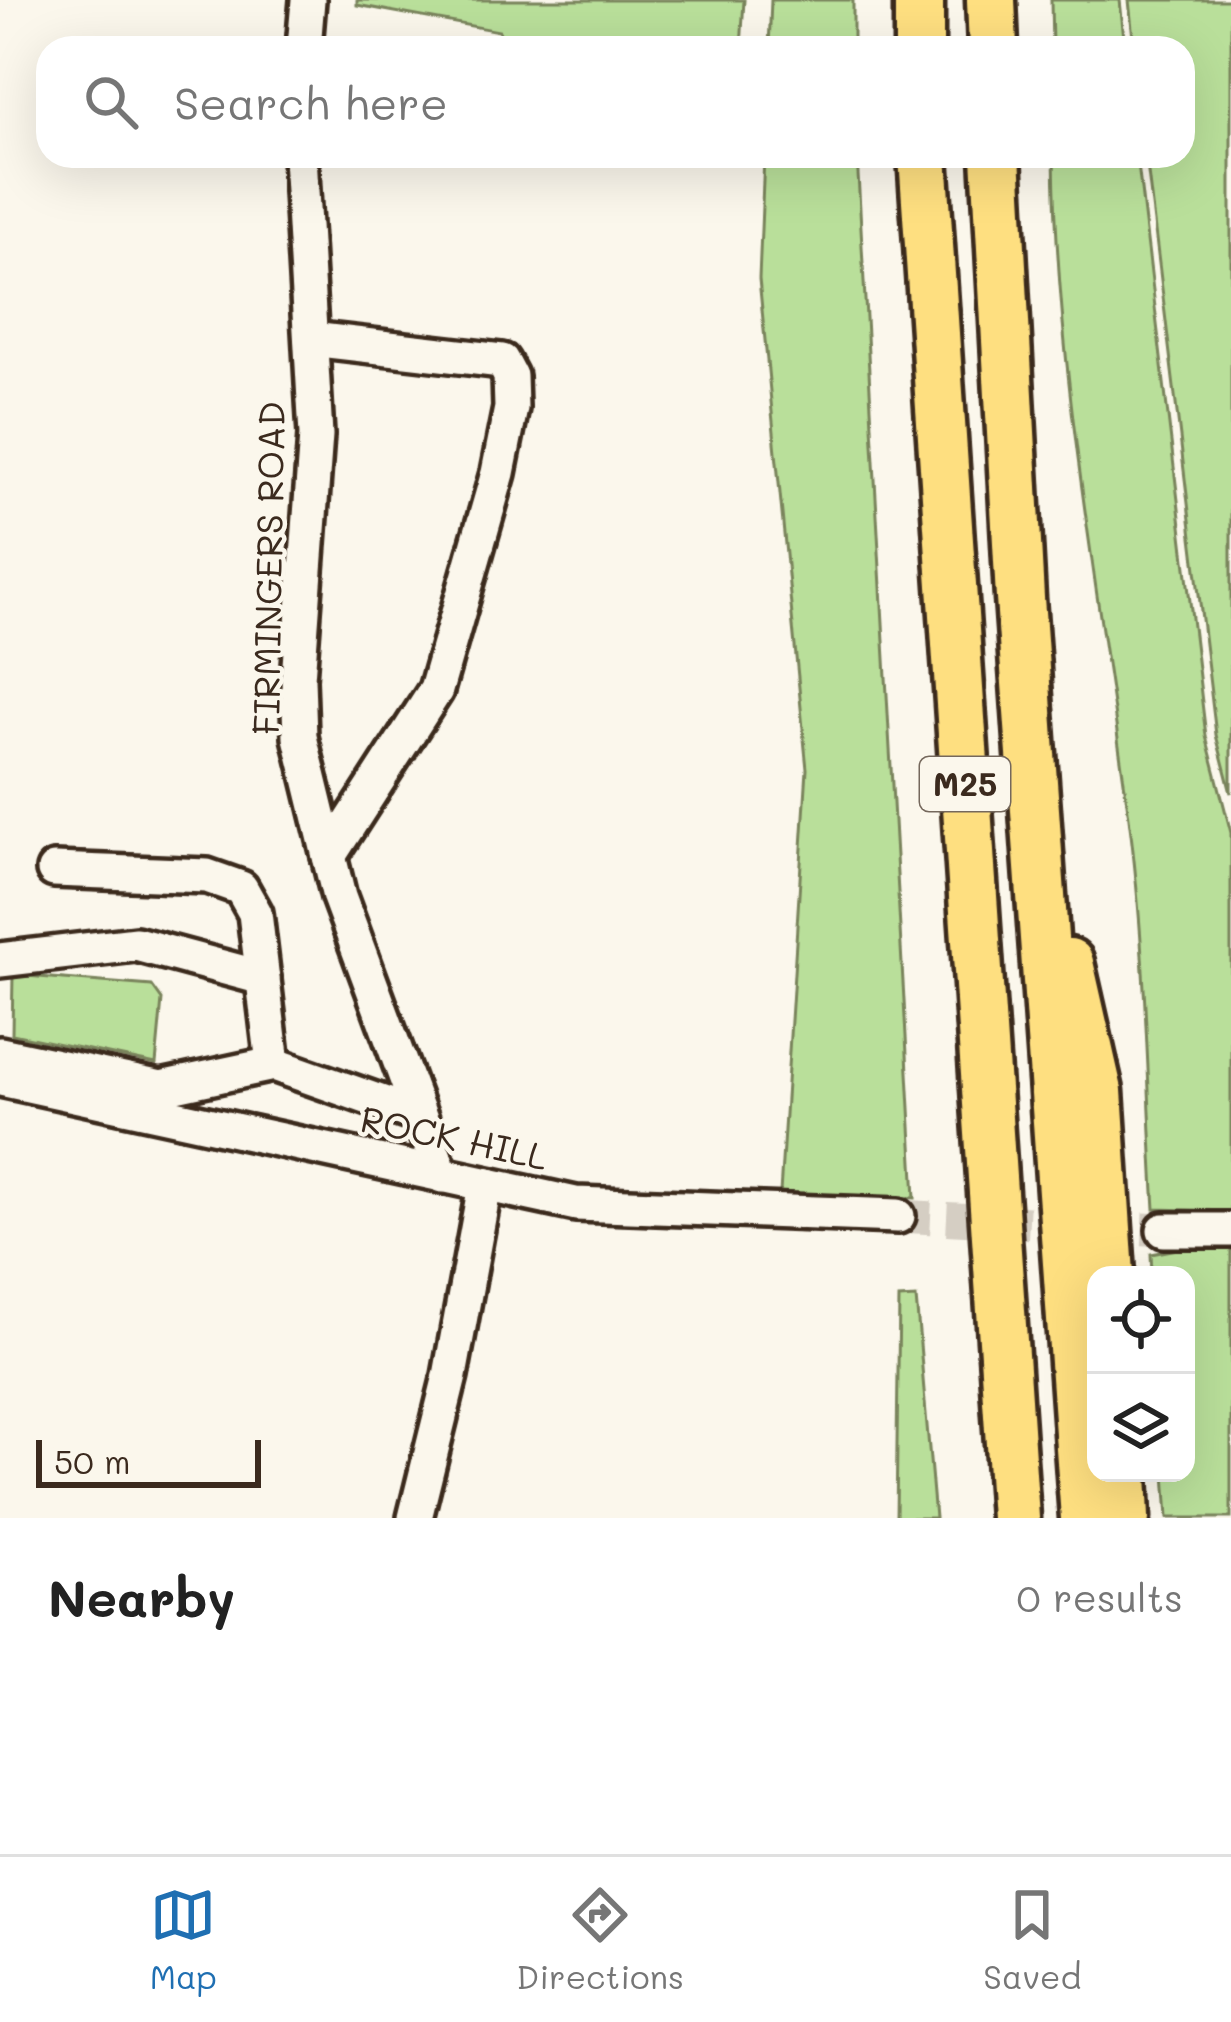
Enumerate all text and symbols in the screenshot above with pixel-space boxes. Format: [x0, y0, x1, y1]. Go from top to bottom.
search box [36, 36, 1195, 168]
icon: search [78, 69, 144, 135]
text: Search here [174, 73, 448, 131]
street label: FIRMINGERS ROAD [241, 401, 294, 735]
road number: M25 [920, 757, 1010, 811]
street label: ROCK HILL [357, 1094, 552, 1179]
map controls [1087, 1266, 1195, 1482]
button: locate [1087, 1266, 1195, 1374]
button: layers [1087, 1374, 1195, 1482]
scale bar [36, 1434, 261, 1487]
text: 50 m [54, 1439, 130, 1482]
text: Nearby [48, 1563, 235, 1630]
text: 0 results [1017, 1571, 1183, 1622]
tab: Map [150, 1882, 217, 1997]
tab: Directions [516, 1882, 684, 1997]
tab: Saved [983, 1882, 1081, 1997]

